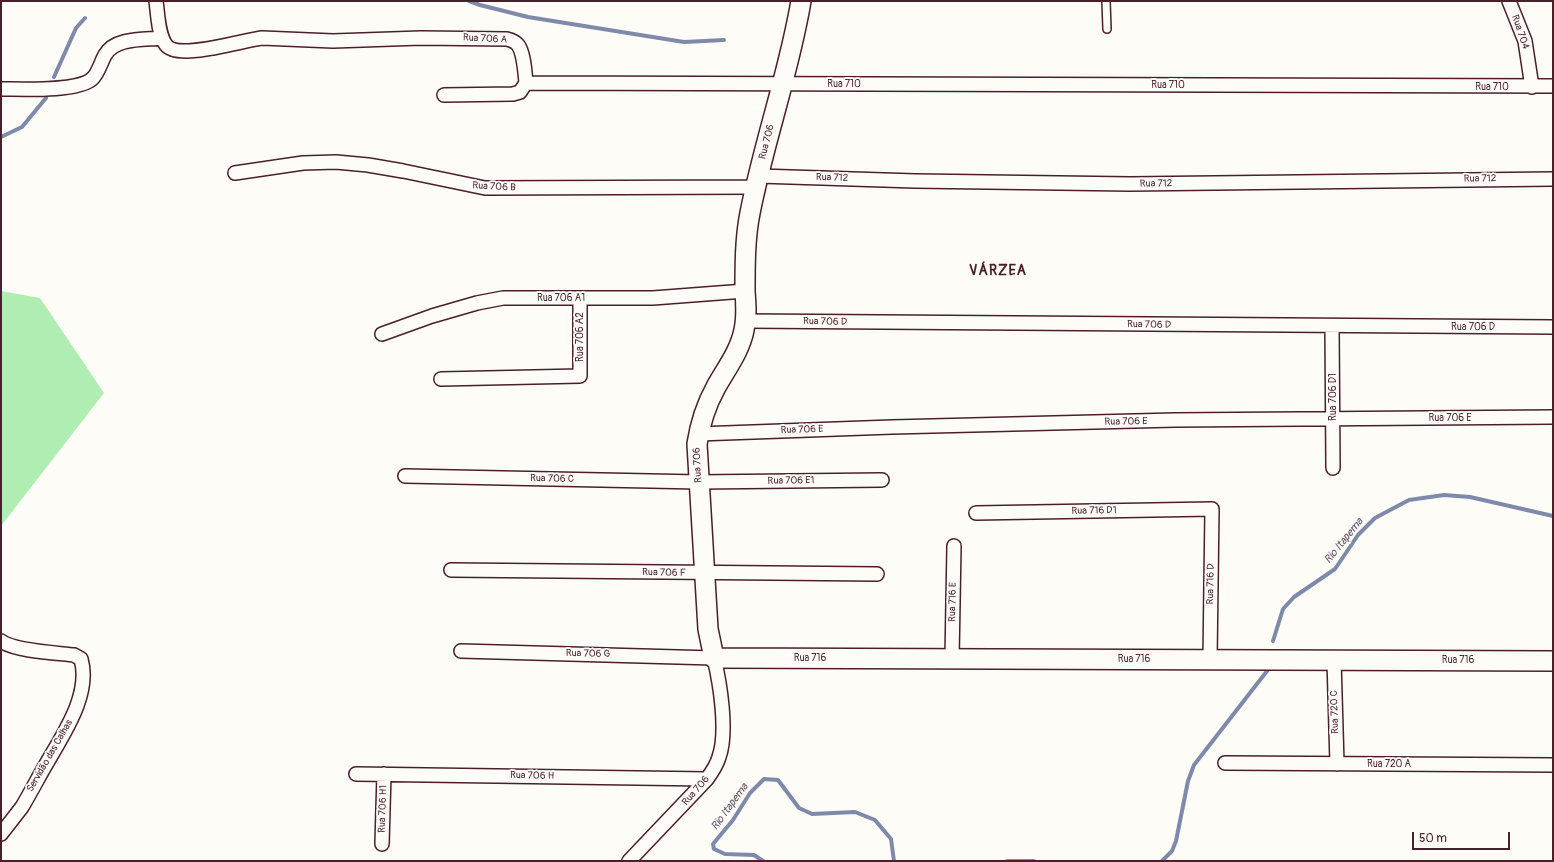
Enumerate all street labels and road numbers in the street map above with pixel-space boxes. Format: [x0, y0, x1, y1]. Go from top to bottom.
street label: Rua 704 [1509, 13, 1531, 51]
street label: Rua 706 A [463, 32, 507, 46]
street label: Rua 710 [827, 78, 861, 90]
street label: Rua 710 [1151, 79, 1185, 91]
street label: Rua 710 [1475, 81, 1509, 93]
street label: Rua 706 [757, 123, 777, 161]
street label: Rua 712 [816, 171, 848, 185]
street label: Rua 712 [1464, 173, 1496, 185]
street label: Rua 712 [1140, 178, 1172, 190]
street label: Rua 706 B [472, 180, 516, 194]
street label: Rua 706 A1 [537, 292, 585, 304]
street label: Rua 706 A2 [574, 312, 586, 362]
street label: Rua 706 D [803, 316, 847, 328]
street label: Rua 706 D [1127, 319, 1171, 331]
street label: Rua 706 D [1451, 321, 1495, 333]
street label: Rua 706 D1 [1327, 373, 1339, 421]
street label: Rua 706 E [1429, 412, 1471, 424]
street label: Rua 706 E [1104, 416, 1148, 428]
street label: Rua 706 E [780, 423, 824, 437]
street label: Rua 706 [691, 447, 705, 483]
street label: Rua 706 C [530, 473, 574, 485]
street label: Rua 706 E1 [767, 475, 815, 487]
street label: Rua 716 D1 [1071, 505, 1117, 517]
street label: Rua 716 D [1205, 563, 1217, 605]
street label: Rua 706 F [642, 567, 686, 579]
street label: Rua 716 E [947, 582, 959, 622]
street label: Rua 706 G [566, 648, 610, 660]
street label: Rua 716 [794, 652, 826, 664]
street label: Rua 716 [1118, 653, 1150, 665]
street label: Rua 716 [1442, 654, 1474, 666]
street label: Rua 720 C [1328, 690, 1342, 734]
street label: Servidão das Calhas [24, 718, 76, 794]
street label: Rua 720 A [1367, 758, 1411, 770]
street label: Rua 706 H [510, 770, 554, 782]
street label: Rua 706 [680, 774, 712, 808]
street label: Rua 706 H1 [376, 785, 390, 833]

